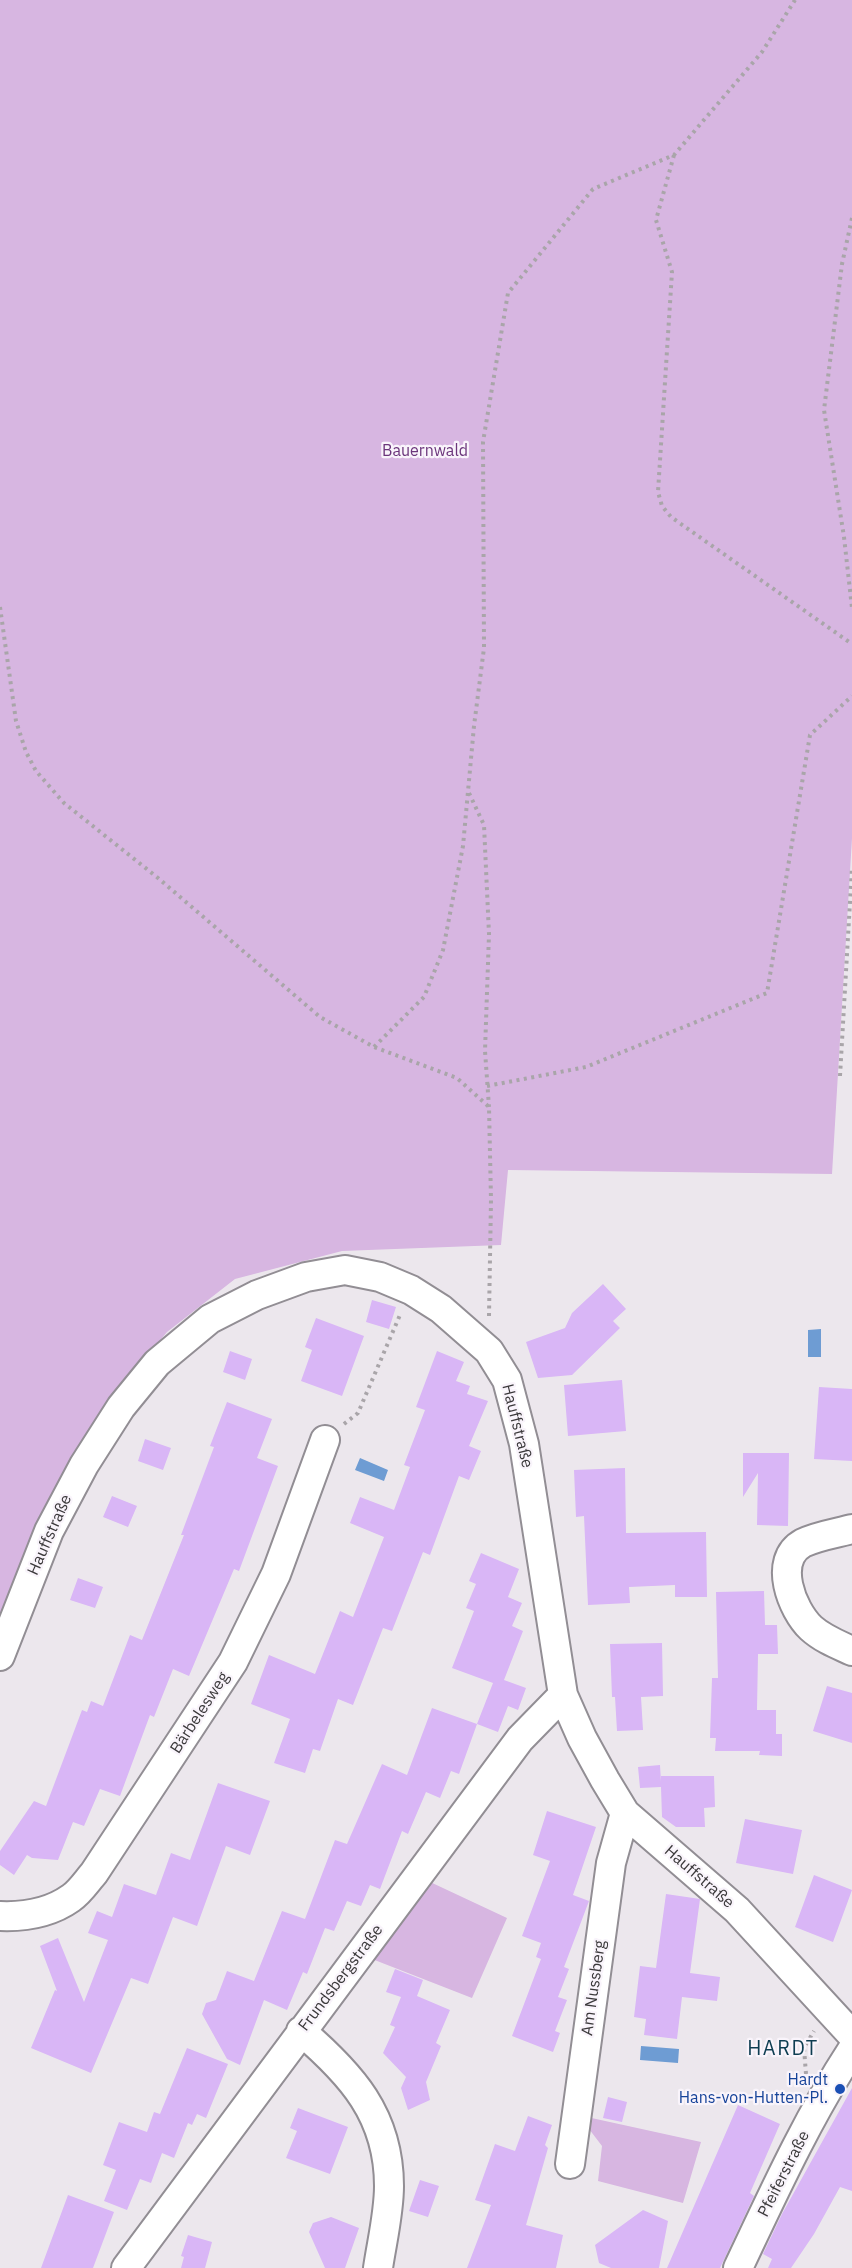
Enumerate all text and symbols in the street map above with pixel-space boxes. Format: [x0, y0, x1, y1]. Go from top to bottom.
park label: Bauernwald [382, 441, 468, 461]
street label: Hauffstraße [497, 1382, 537, 1470]
street label: Hauffstraße [24, 1492, 76, 1578]
street label: Bärbelesweg [167, 1669, 233, 1757]
street label: Hauffstraße [660, 1842, 738, 1912]
street label: Frundsbergstraße [295, 1921, 387, 2035]
street label: Am Nussberg [578, 1939, 610, 2037]
district label: HARDT [747, 2037, 819, 2061]
place label: Hardt Hans-von-Hutten-Pl. [679, 2070, 828, 2108]
marker: Hardt Hans-von-Hutten-Pl. [833, 2082, 847, 2096]
street label: Pfeiferstraße [754, 2128, 814, 2220]

